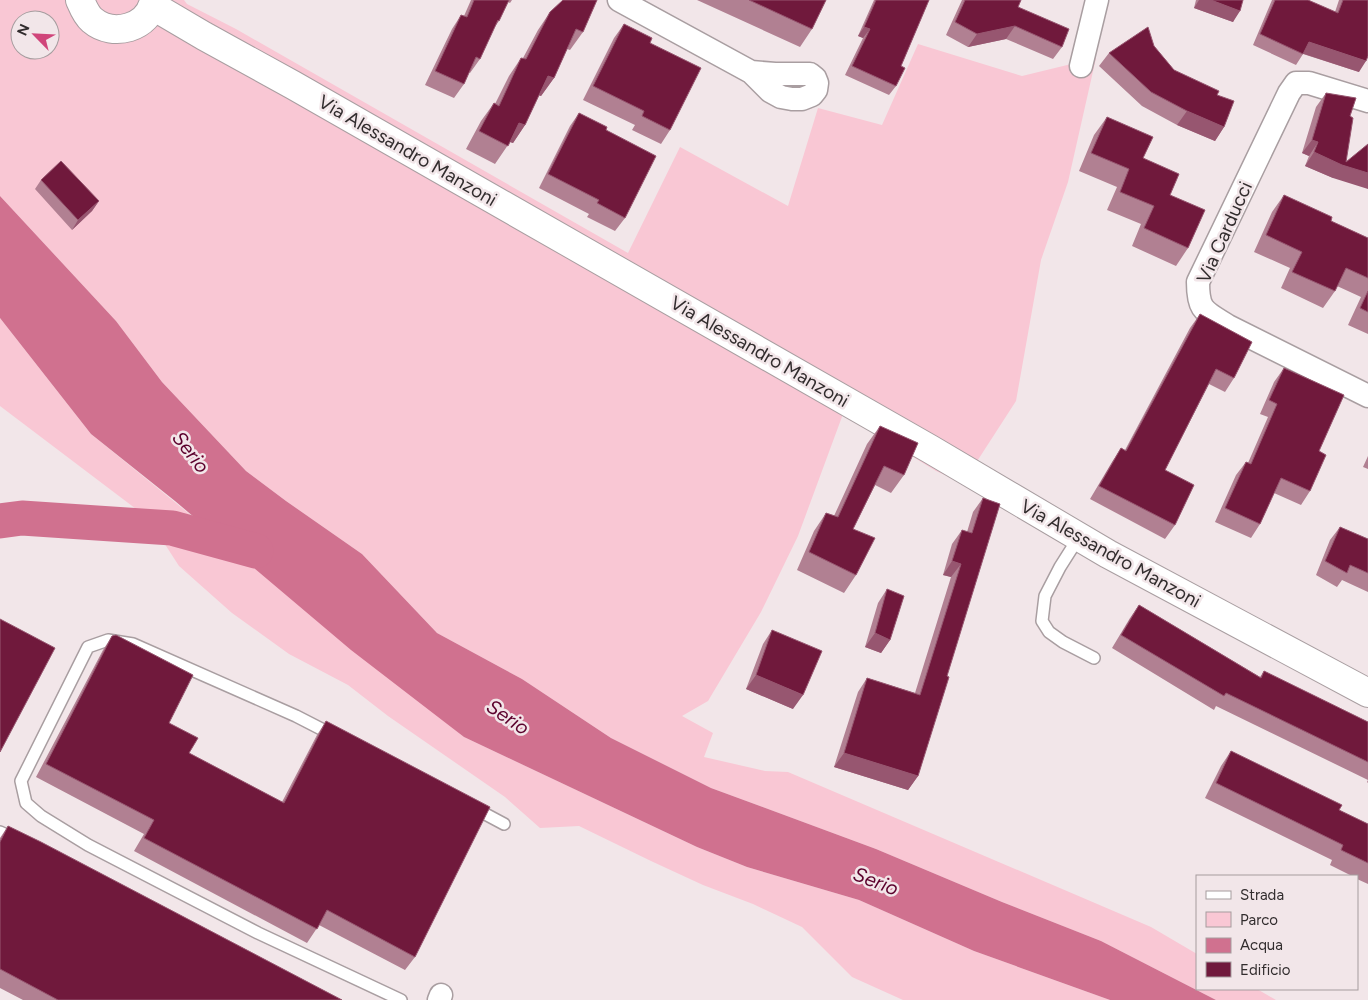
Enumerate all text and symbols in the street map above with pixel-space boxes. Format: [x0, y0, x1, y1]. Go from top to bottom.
north arrow [10, 10, 60, 60]
text: N [14, 22, 34, 38]
street label: Via Alessandro Manzoni [314, 90, 501, 211]
street label: Via Carducci [1192, 178, 1257, 286]
street label: Via Alessandro Manzoni [666, 291, 853, 412]
water label: Serio [167, 426, 215, 478]
street label: Via Alessandro Manzoni [1017, 494, 1205, 613]
water label: Serio [482, 694, 534, 740]
water label: Serio [850, 861, 902, 901]
legend [1196, 875, 1358, 990]
text: Strada [1240, 886, 1284, 904]
text: Parco [1240, 911, 1278, 929]
text: Acqua [1240, 936, 1283, 954]
text: Edificio [1240, 961, 1291, 979]

